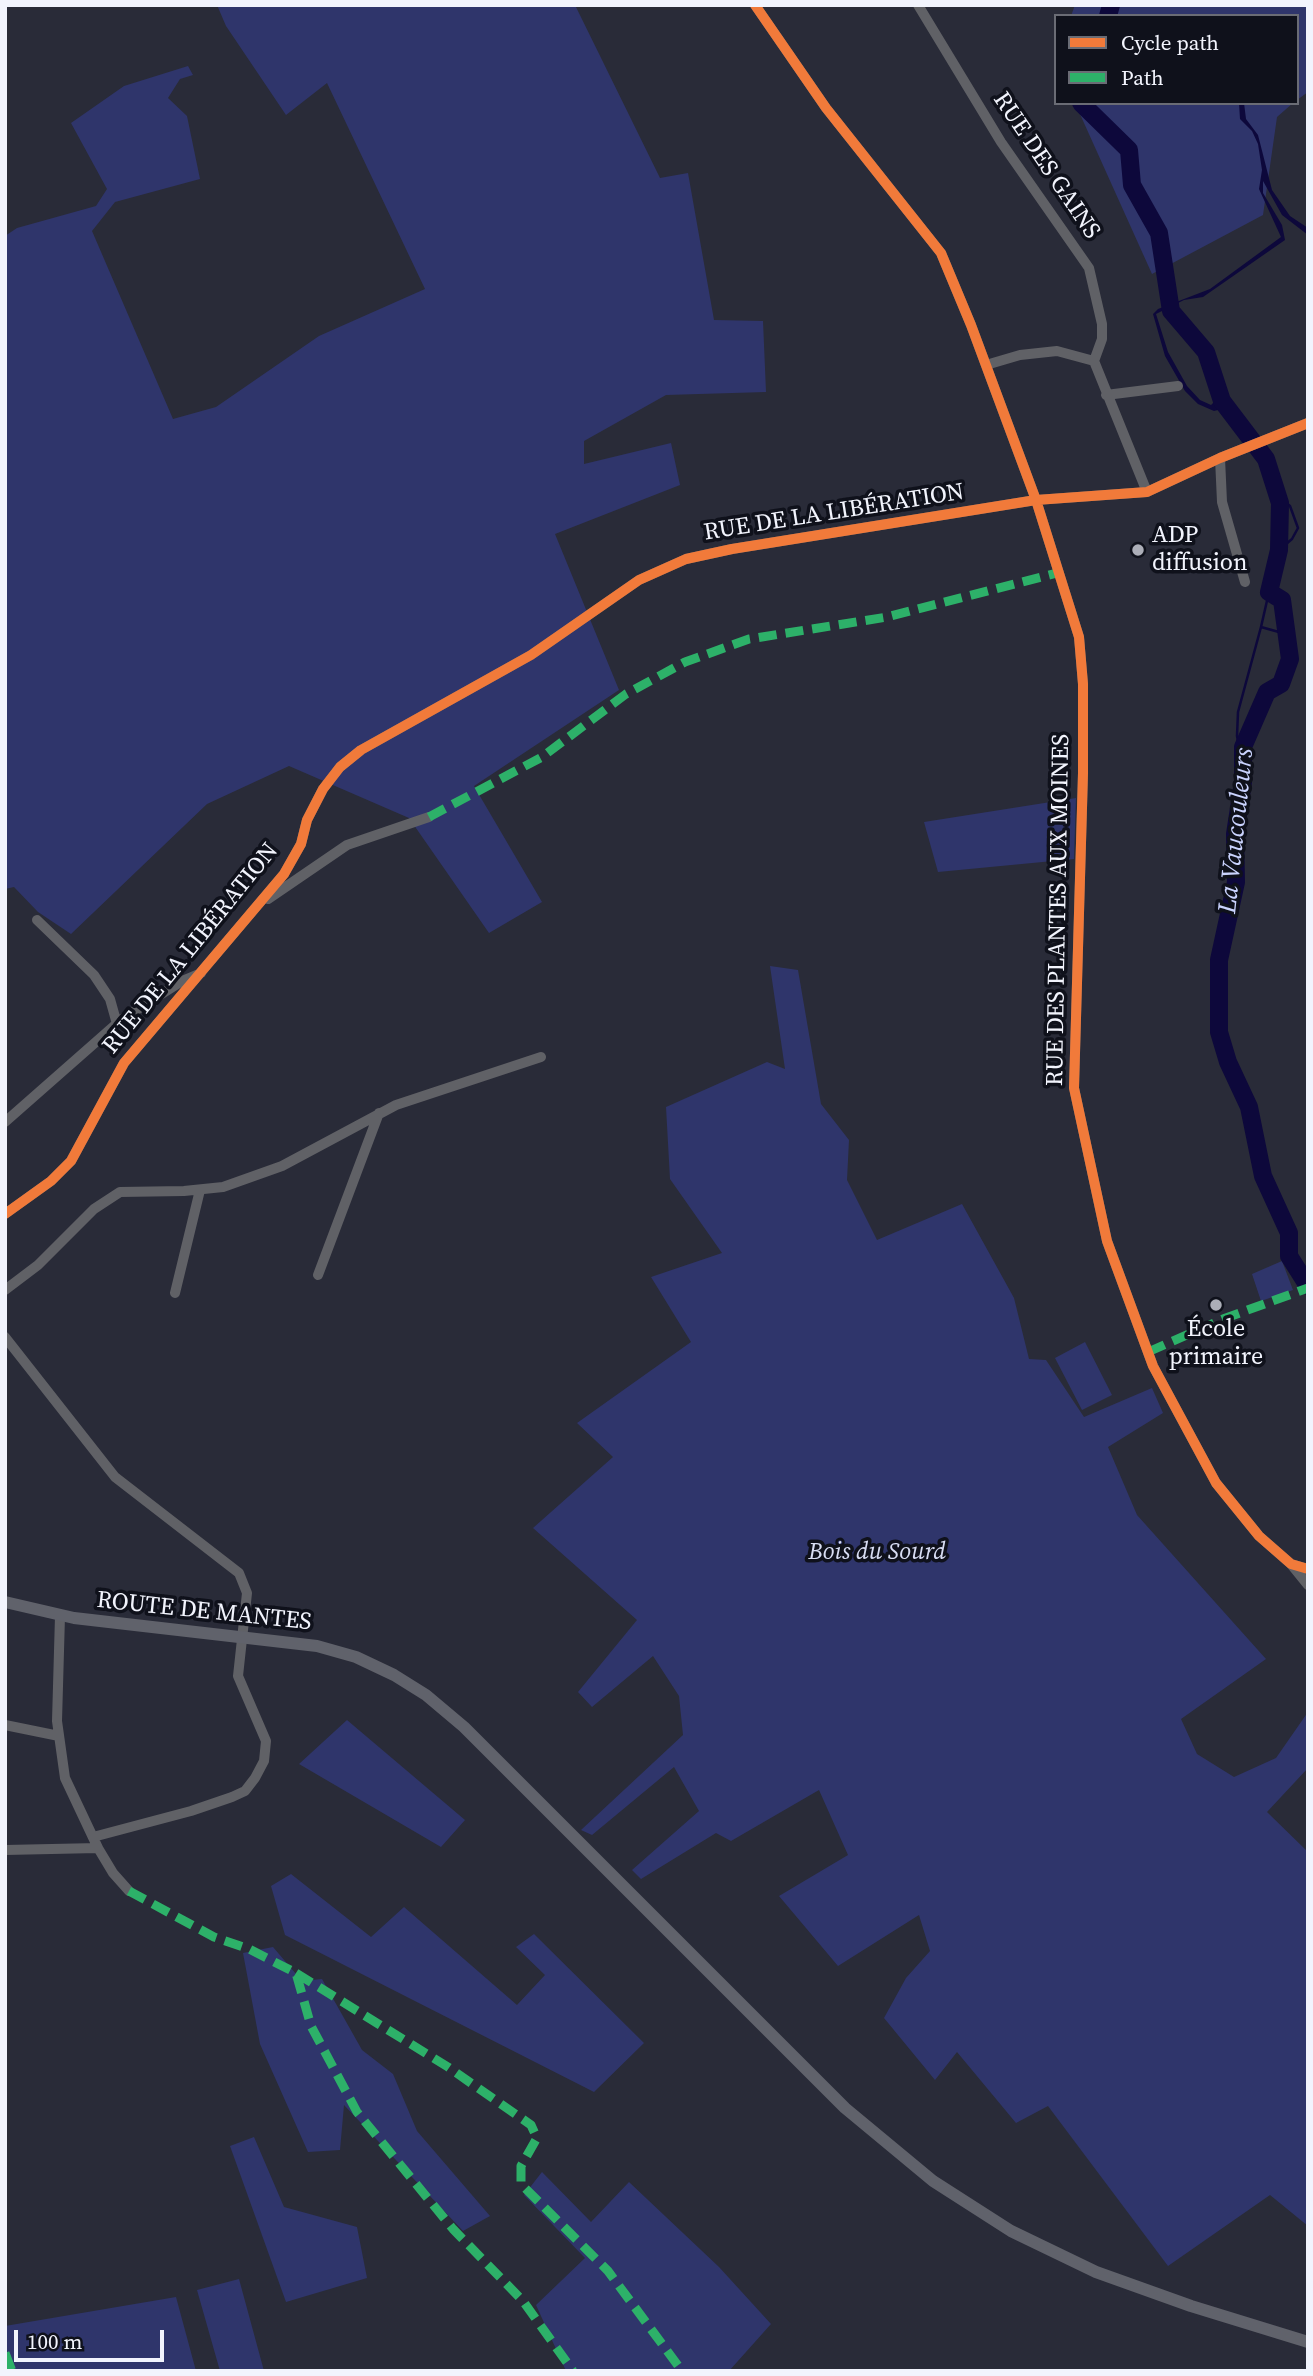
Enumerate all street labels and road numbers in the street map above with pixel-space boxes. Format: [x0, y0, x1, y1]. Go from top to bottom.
street label: RUE DES GAINS [986, 87, 1106, 245]
street label: RUE DE LA LIBÉRATION [702, 478, 966, 548]
street label: RUE DES PLANTES AUX MOINES [1042, 734, 1076, 1086]
street label: RUE DE LA LIBÉRATION [97, 838, 285, 1060]
street label: ROUTE DE MANTES [95, 1586, 313, 1638]

